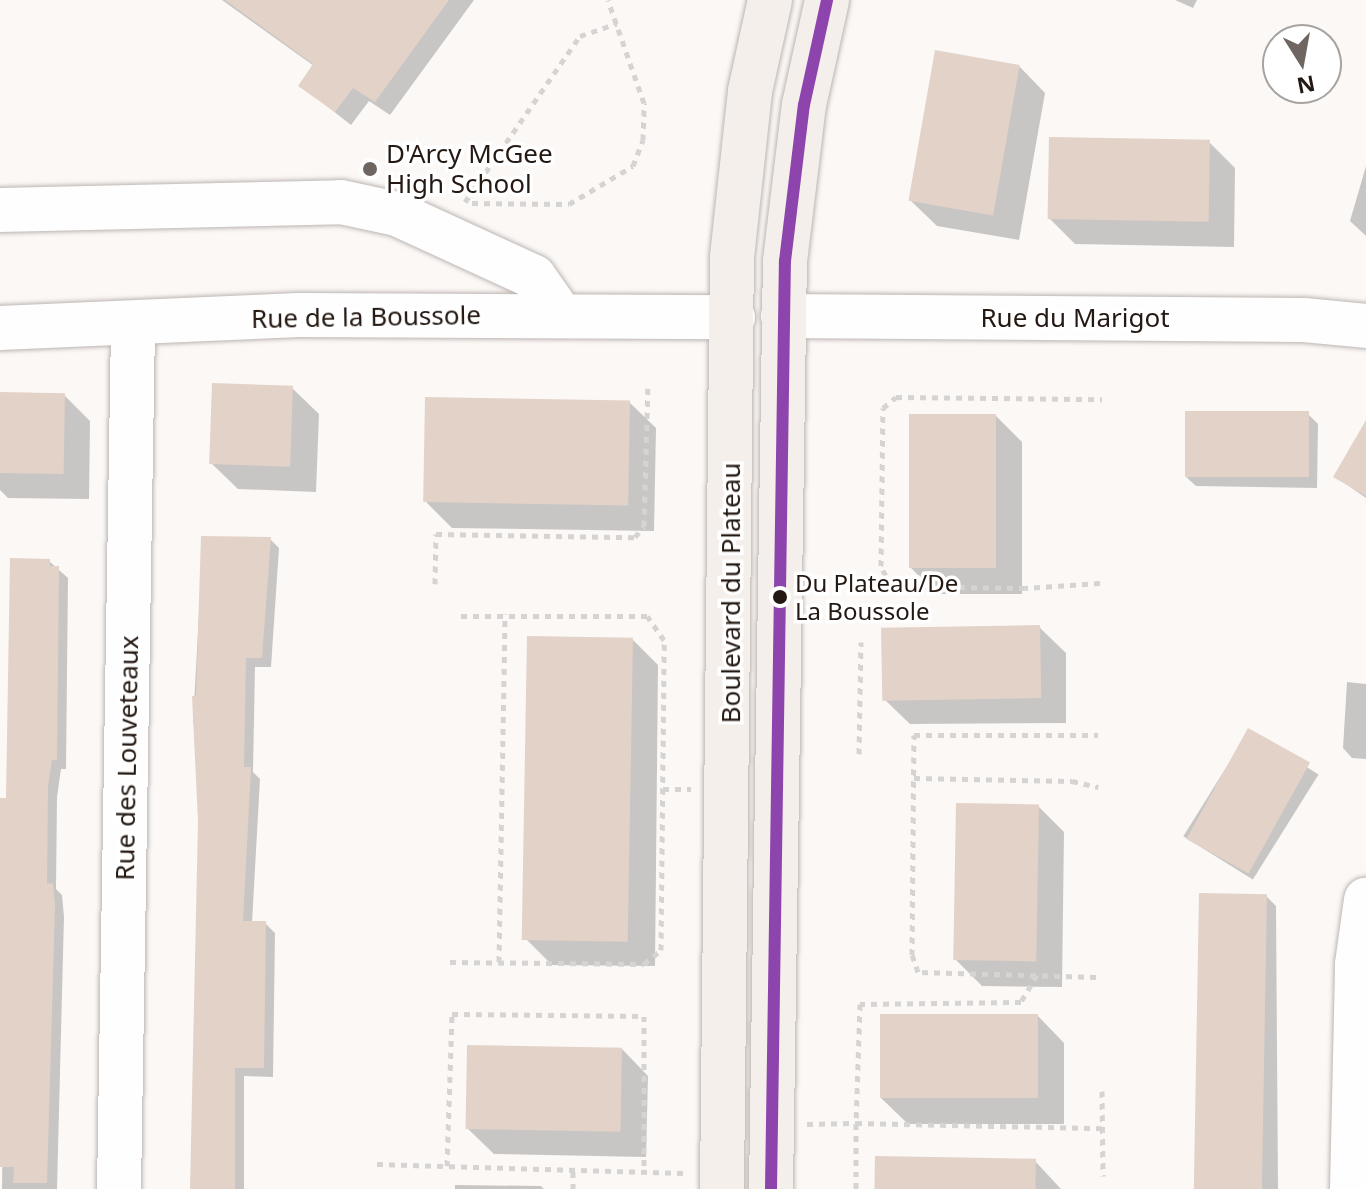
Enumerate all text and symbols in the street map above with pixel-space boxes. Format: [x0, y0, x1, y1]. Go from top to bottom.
north arrow [1262, 24, 1342, 104]
text: N [1295, 69, 1318, 102]
place label: D'Arcy McGee High School [386, 138, 553, 200]
marker: D'Arcy McGee High School [361, 160, 379, 178]
street label: Rue de la Boussole [251, 299, 481, 335]
street label: Rue du Marigot [980, 302, 1170, 334]
street label: Boulevard du Plateau [715, 463, 747, 723]
place label: Du Plateau/De La Boussole [795, 569, 958, 625]
marker: Du Plateau/De La Boussole [772, 589, 788, 605]
street label: Rue des Louveteaux [109, 635, 145, 881]

